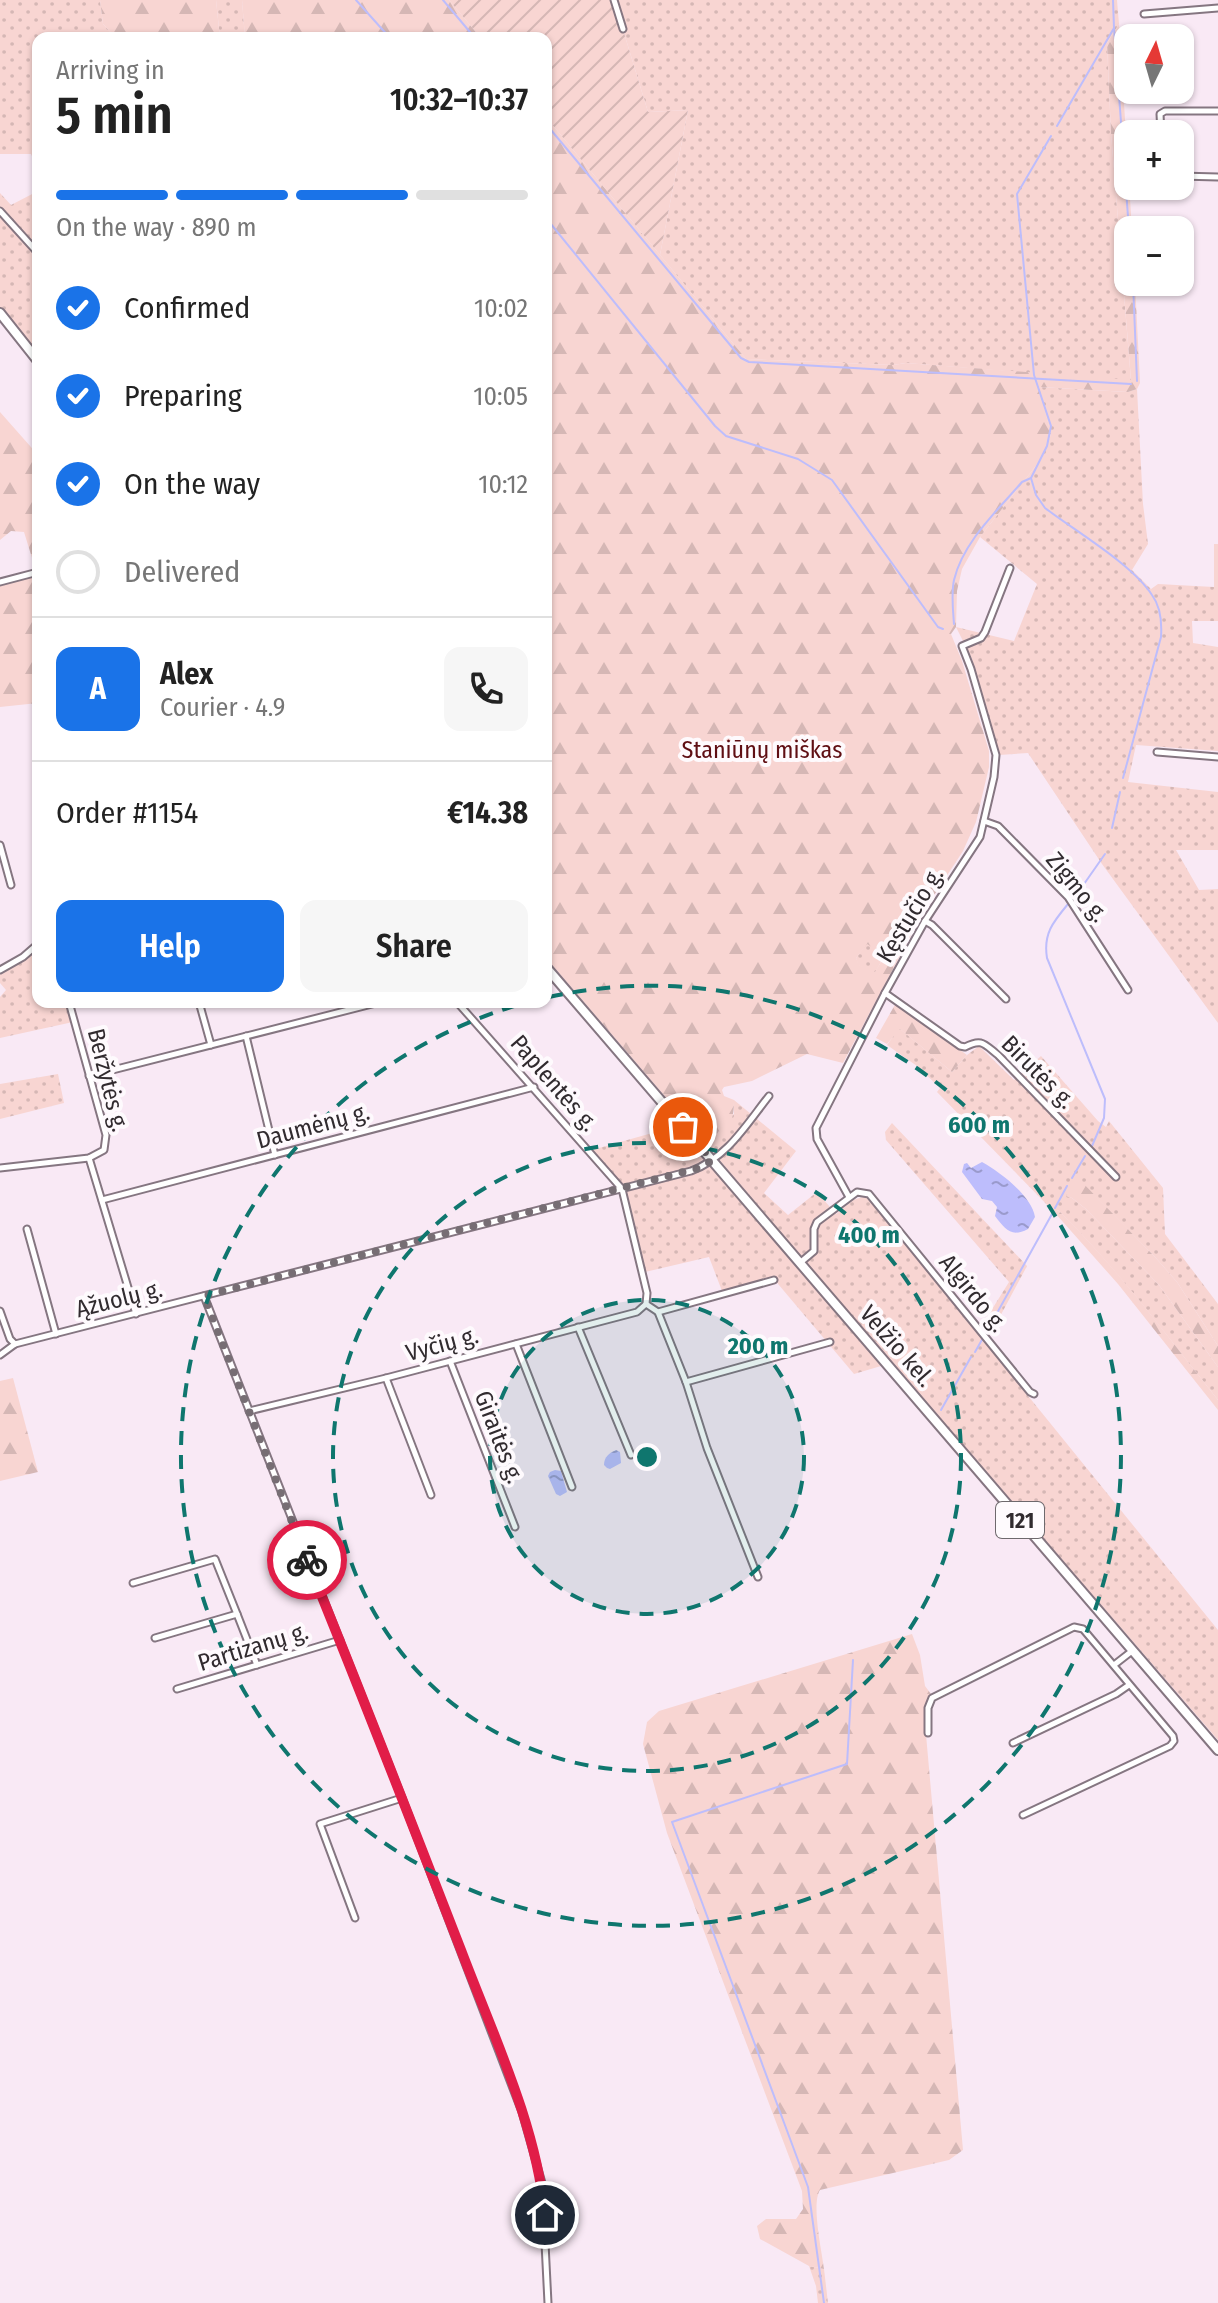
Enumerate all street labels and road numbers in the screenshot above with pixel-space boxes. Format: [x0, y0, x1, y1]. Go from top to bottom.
street label: Zigmo g. [1040, 846, 1114, 928]
street label: Kęstučio g. [871, 862, 949, 968]
street label: Beržytės g. [82, 1026, 134, 1134]
street label: Paplentės g. [505, 1029, 603, 1137]
street label: Birutės g. [996, 1030, 1080, 1114]
street label: Daumėnų g. [254, 1098, 372, 1154]
street label: Algirdo g. [933, 1249, 1013, 1337]
street label: Ąžuolų g. [73, 1275, 165, 1323]
street label: Velžio kel. [854, 1300, 940, 1392]
street label: Vyčių g. [403, 1321, 481, 1367]
street label: Giraitės g. [469, 1387, 529, 1487]
road number: 121 [996, 1502, 1044, 1538]
street label: Partizanų g. [195, 1617, 311, 1677]

